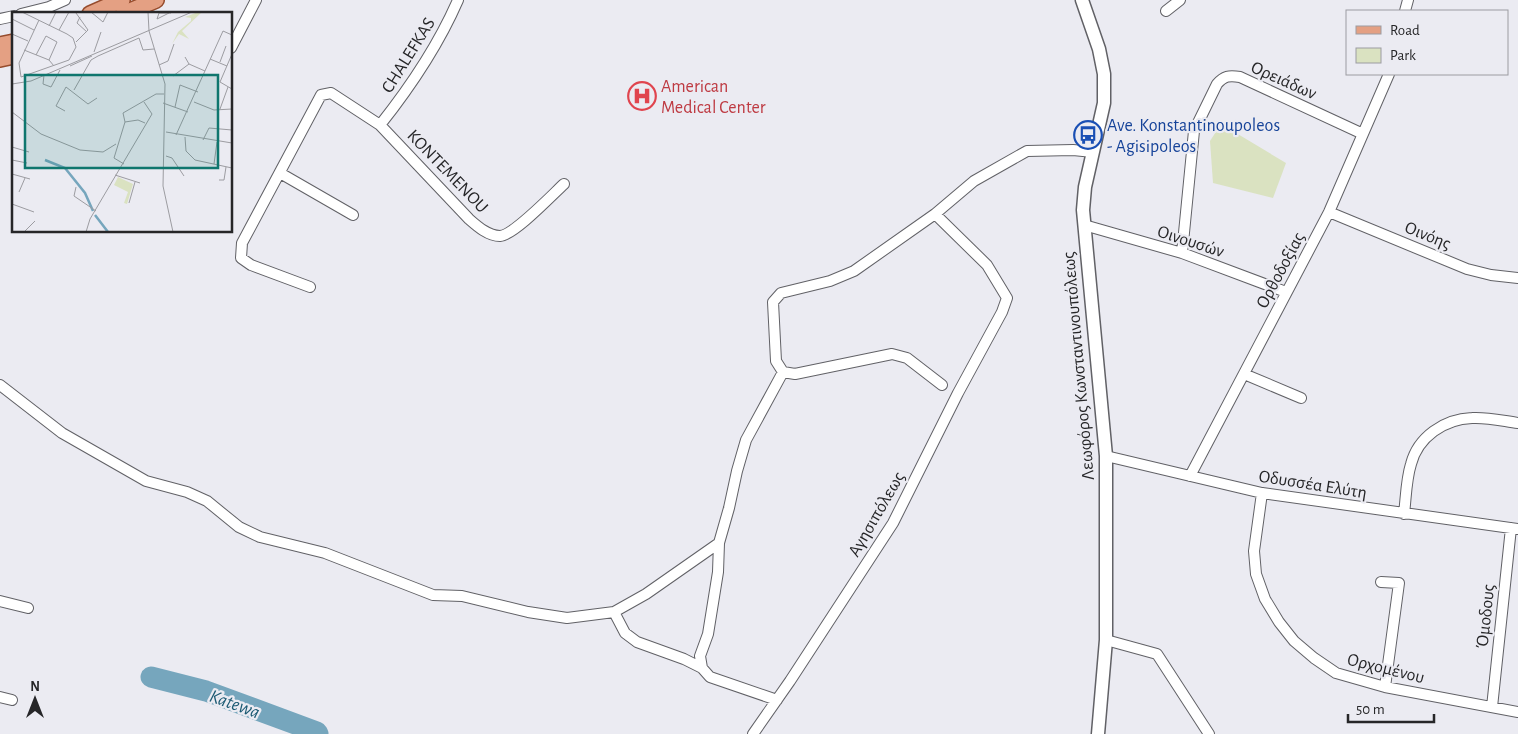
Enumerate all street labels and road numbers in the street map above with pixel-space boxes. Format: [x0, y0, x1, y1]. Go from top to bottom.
street label: CHALEFKAS [379, 15, 439, 96]
street label: Ορειάδων [1248, 59, 1320, 104]
street label: KONTEMENOU [403, 127, 491, 217]
street label: Οινόης [1402, 219, 1453, 253]
street label: Οινουσών [1155, 223, 1227, 261]
street label: Ορθοδοξίας [1253, 229, 1308, 311]
street label: Λεωφόρος Κωνσταντινουπόλεως [1060, 251, 1098, 481]
street label: Οδυσσέα Ελύτη [1257, 468, 1368, 502]
street label: Αγησιπόλεως [845, 469, 908, 560]
street label: Όμοδους [1474, 583, 1498, 649]
street label: Ορχομένου [1345, 651, 1426, 687]

